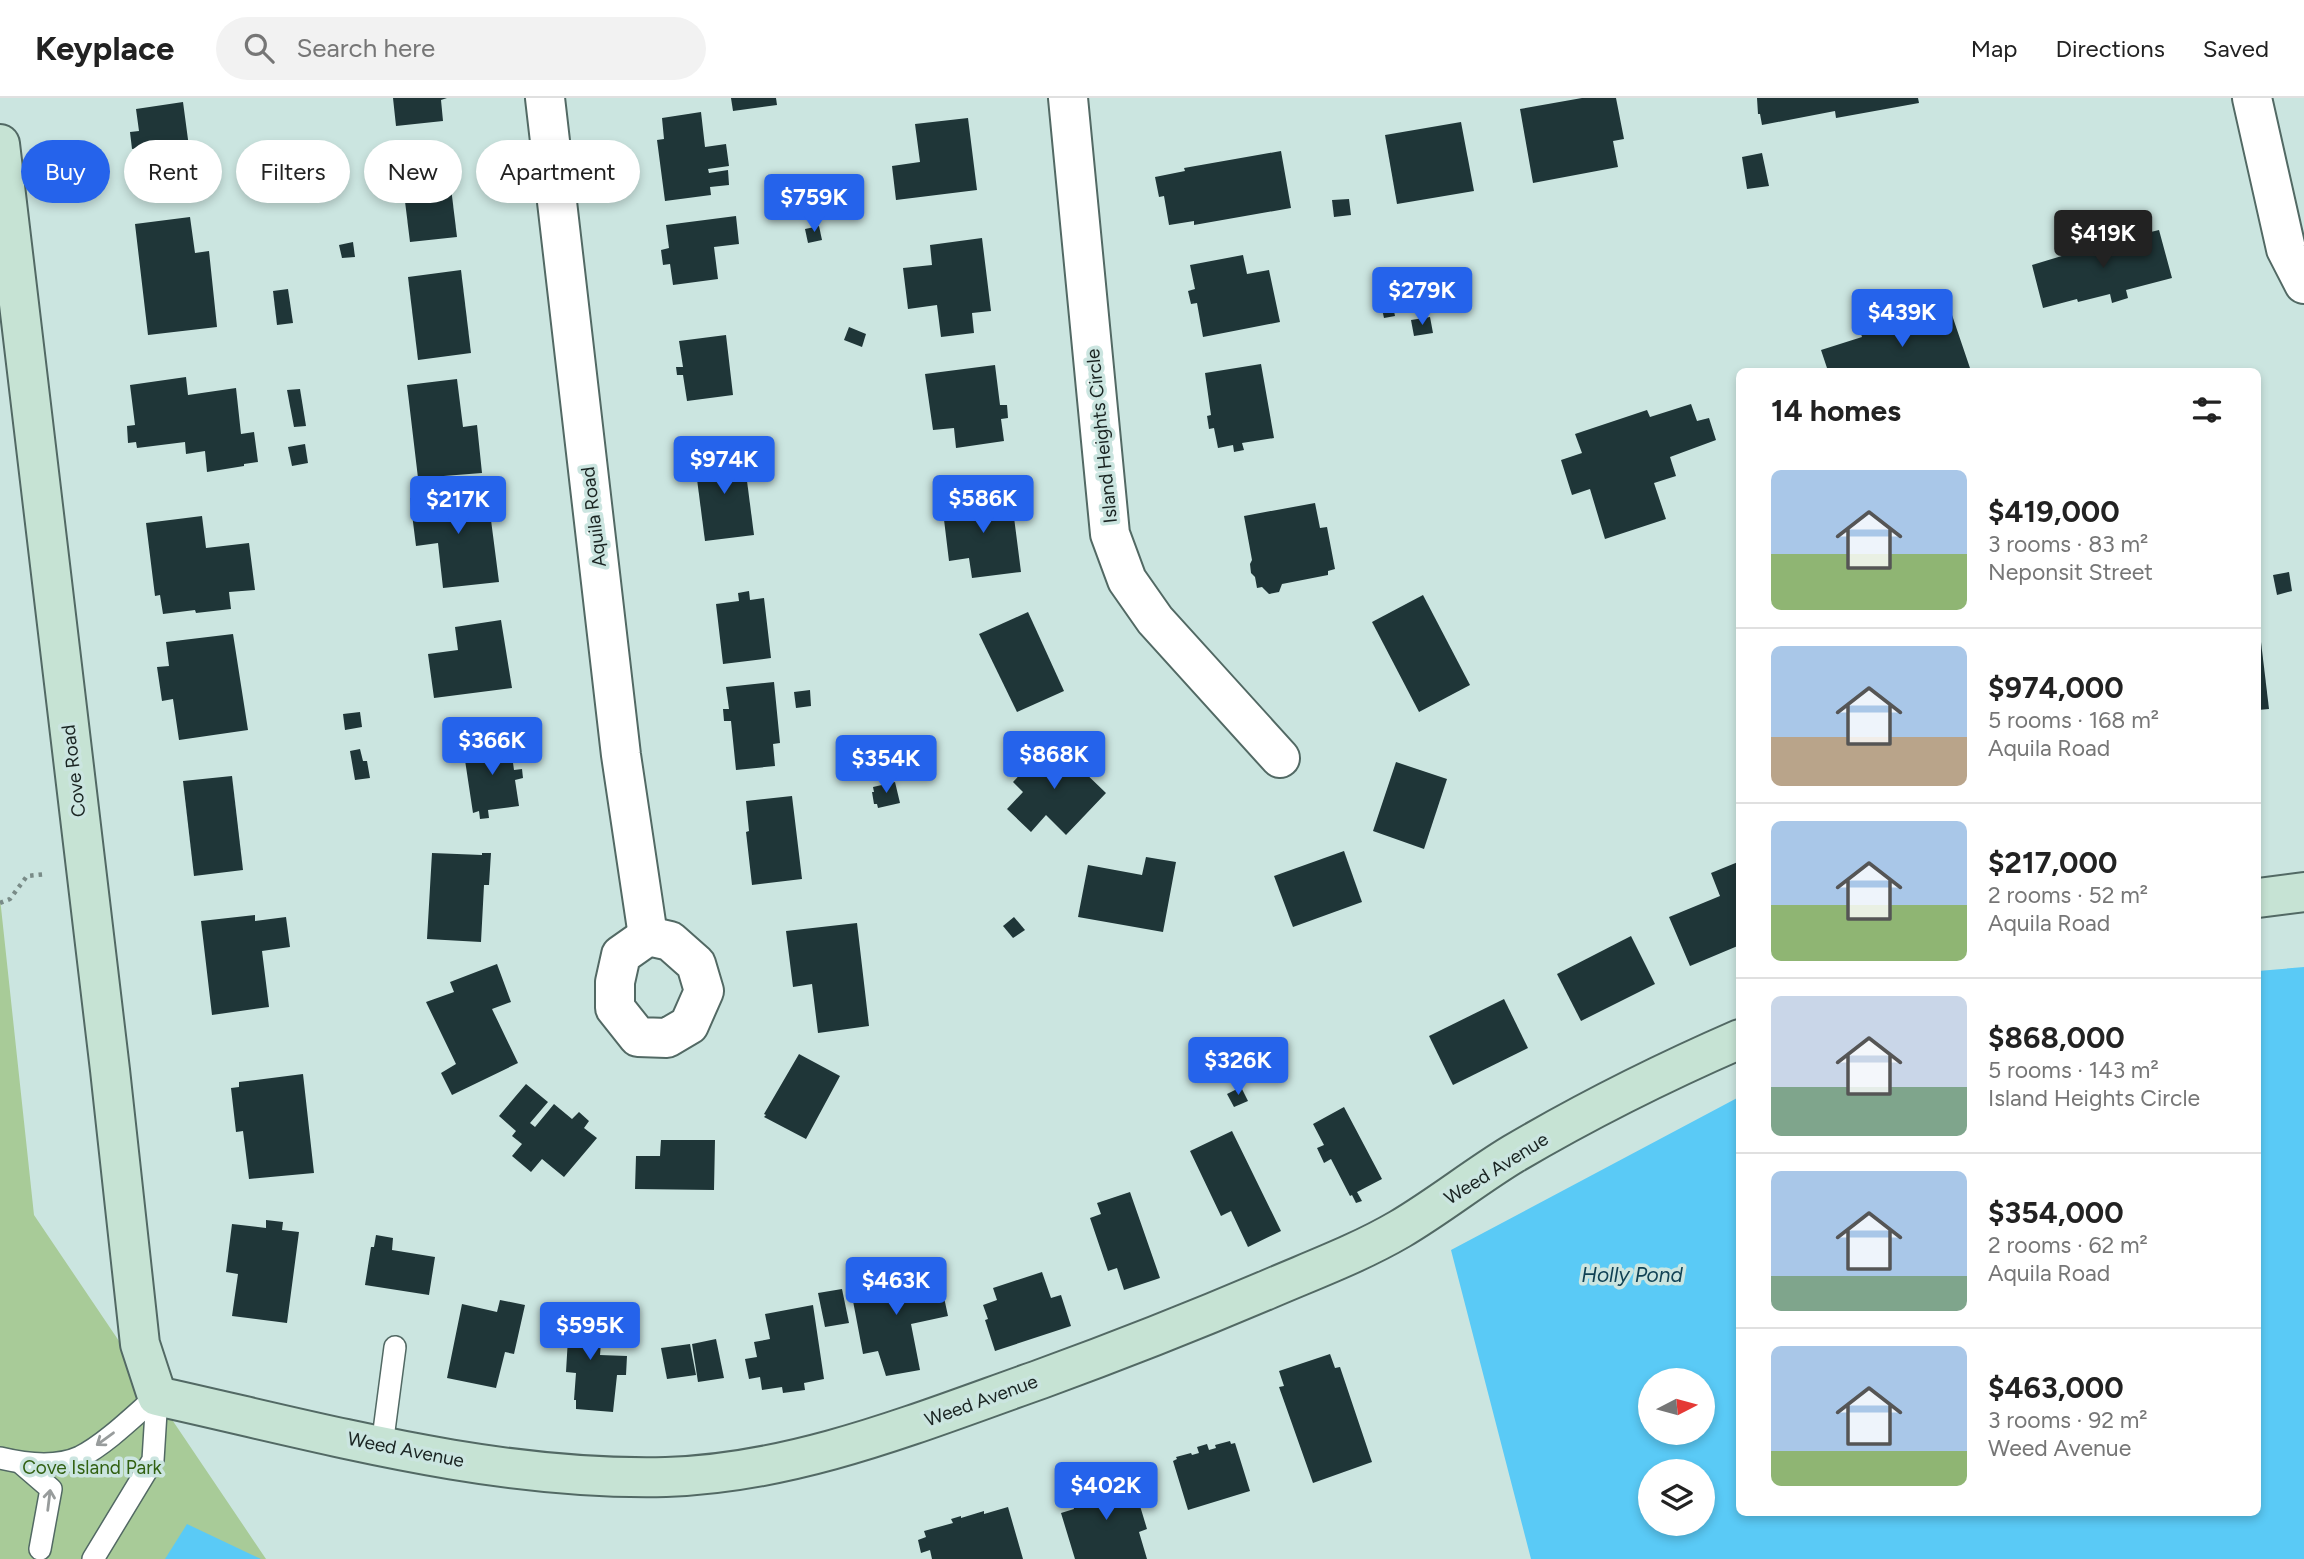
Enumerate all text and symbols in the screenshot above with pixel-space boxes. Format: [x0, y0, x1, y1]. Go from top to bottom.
search box [216, 17, 706, 80]
text: Keyplace [35, 29, 174, 68]
icon: search [240, 29, 278, 67]
text: Search here [296, 32, 435, 64]
text: Map [1971, 34, 2017, 63]
text: Directions [2055, 34, 2165, 63]
text: Saved [2203, 34, 2269, 63]
chip: Buy [21, 140, 110, 203]
chip: Rent [124, 140, 222, 203]
chip: Filters [236, 140, 350, 203]
chip: New [364, 140, 462, 203]
chip: Apartment [476, 140, 640, 203]
pin: $759K [765, 174, 863, 234]
text: $759K [780, 183, 848, 211]
pin: $419K [2054, 211, 2152, 270]
text: $419K [2070, 219, 2136, 247]
pin: $279K [1373, 268, 1471, 327]
text: $279K [1388, 276, 1456, 304]
pin: $439K [1853, 289, 1951, 349]
text: $439K [1868, 298, 1936, 326]
street label: Island Heights Circle [1081, 348, 1122, 524]
icon: filters [2188, 391, 2226, 429]
text: 14 homes [1771, 392, 1901, 429]
pin: $974K [675, 436, 773, 496]
text: $974K [690, 445, 758, 473]
street label: Aquila Road [576, 465, 611, 568]
pin: $217K [409, 476, 507, 536]
pin: $586K [934, 476, 1032, 535]
text: $586K [949, 484, 1017, 512]
text: $217K [426, 485, 490, 513]
text: $419,000 [1988, 493, 2120, 530]
icon: home [1827, 498, 1911, 582]
text: 3 rooms · 83 m² [1988, 530, 2148, 558]
text: Neponsit Street [1988, 558, 2153, 586]
text: $974,000 [1988, 669, 2124, 706]
icon: home [1827, 674, 1911, 758]
text: 5 rooms · 168 m² [1988, 706, 2159, 734]
pin: $366K [443, 718, 541, 777]
street label: Cove Road [56, 723, 91, 818]
text: $366K [458, 726, 526, 754]
pin: $868K [1005, 732, 1103, 791]
text: Aquila Road [1988, 734, 2110, 762]
pin: $354K [837, 736, 935, 795]
text: $868K [1019, 740, 1089, 768]
text: $354K [852, 744, 920, 772]
text: $217,000 [1988, 844, 2117, 881]
icon: home [1827, 849, 1911, 933]
text: 2 rooms · 52 m² [1988, 881, 2148, 909]
text: Aquila Road [1988, 909, 2110, 937]
text: $868,000 [1988, 1019, 2125, 1056]
icon: home [1827, 1024, 1911, 1108]
pin: $326K [1189, 1038, 1287, 1097]
text: $326K [1204, 1046, 1272, 1074]
text: 5 rooms · 143 m² [1988, 1056, 2159, 1084]
text: Island Heights Circle [1988, 1084, 2200, 1112]
street label: Weed Avenue [1440, 1127, 1553, 1210]
text: $354,000 [1988, 1194, 2124, 1231]
icon: home [1827, 1199, 1911, 1283]
text: 2 rooms · 62 m² [1988, 1231, 2148, 1259]
pin: $463K [847, 1258, 945, 1317]
text: Aquila Road [1988, 1259, 2110, 1287]
water label: Holly Pond [1581, 1262, 1684, 1287]
text: $463K [862, 1266, 930, 1294]
pin: $595K [541, 1302, 639, 1362]
text: $595K [556, 1311, 624, 1339]
north arrow [1638, 1368, 1715, 1446]
map controls [1638, 1368, 1715, 1536]
street label: Weed Avenue [922, 1369, 1041, 1432]
text: $463,000 [1988, 1369, 2124, 1406]
icon: home [1827, 1374, 1911, 1458]
text: 3 rooms · 92 m² [1988, 1406, 2148, 1434]
street label: Weed Avenue [346, 1427, 466, 1472]
one-way arrow [96, 1432, 115, 1446]
text: Weed Avenue [1988, 1434, 2131, 1462]
park label: Cove Island Park [22, 1456, 163, 1479]
button: layers [1638, 1459, 1715, 1536]
pin: $402K [1057, 1462, 1155, 1522]
text: $402K [1071, 1471, 1141, 1499]
one-way arrow [42, 1489, 55, 1512]

